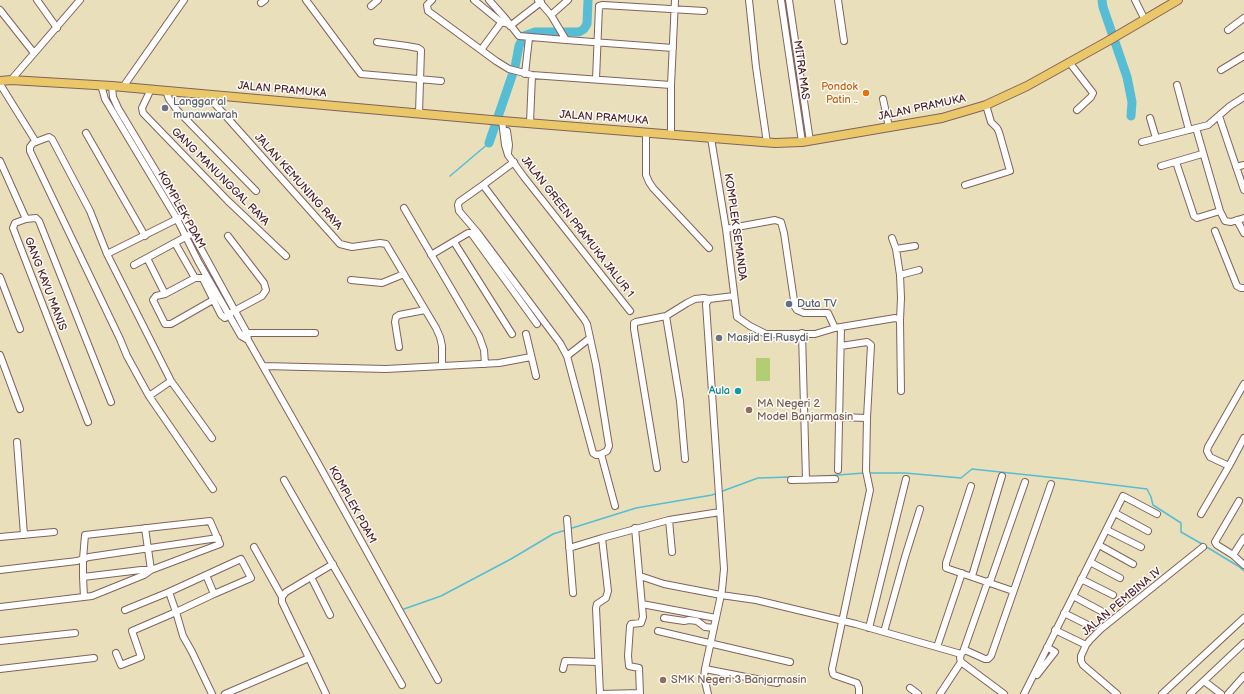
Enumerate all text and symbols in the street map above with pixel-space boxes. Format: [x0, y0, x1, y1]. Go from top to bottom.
street label: MITRA MAS [790, 39, 812, 101]
street label: JALAN PRAMUKA [237, 80, 327, 100]
place label: Pondok Patin .. [821, 80, 858, 106]
marker: Pondok Patin .. [861, 88, 871, 98]
street label: JALAN PRAMUKA [877, 92, 967, 124]
place label: Langgar al munawwarah [173, 95, 238, 121]
marker: Langgar al munawwarah [160, 103, 170, 113]
street label: JALAN PRAMUKA [559, 108, 649, 128]
street label: GANG MANUNGGAL RAYA [168, 125, 272, 229]
street label: JALAN KEMUNING RAYA [251, 131, 345, 233]
street label: JALAN GREEN PRAMUKA JALUR 1 [518, 154, 636, 300]
street label: KOMPLEK PDAM [154, 169, 208, 251]
street label: KOMPLEK SEMANDA [721, 173, 749, 281]
street label: GANG KAYU MANIS [21, 235, 69, 333]
place label: Duta TV [797, 297, 837, 311]
marker: Duta TV [784, 299, 794, 309]
place label: Masjid El Rusydi [727, 331, 808, 345]
marker: Masjid El Rusydi [714, 333, 724, 343]
place label: Aula [709, 384, 730, 398]
marker: Aula [733, 386, 743, 396]
place label: MA Negeri 2 Model Banjarmasin [757, 397, 853, 423]
marker: MA Negeri 2 Model Banjarmasin [744, 405, 754, 415]
street label: KOMPLEK PDAM [325, 464, 379, 546]
street label: JALAN PEMBINA IV [1080, 565, 1164, 639]
place label: SMK Negeri 3 Banjarmasin [671, 673, 806, 687]
marker: SMK Negeri 3 Banjarmasin [658, 675, 668, 685]

